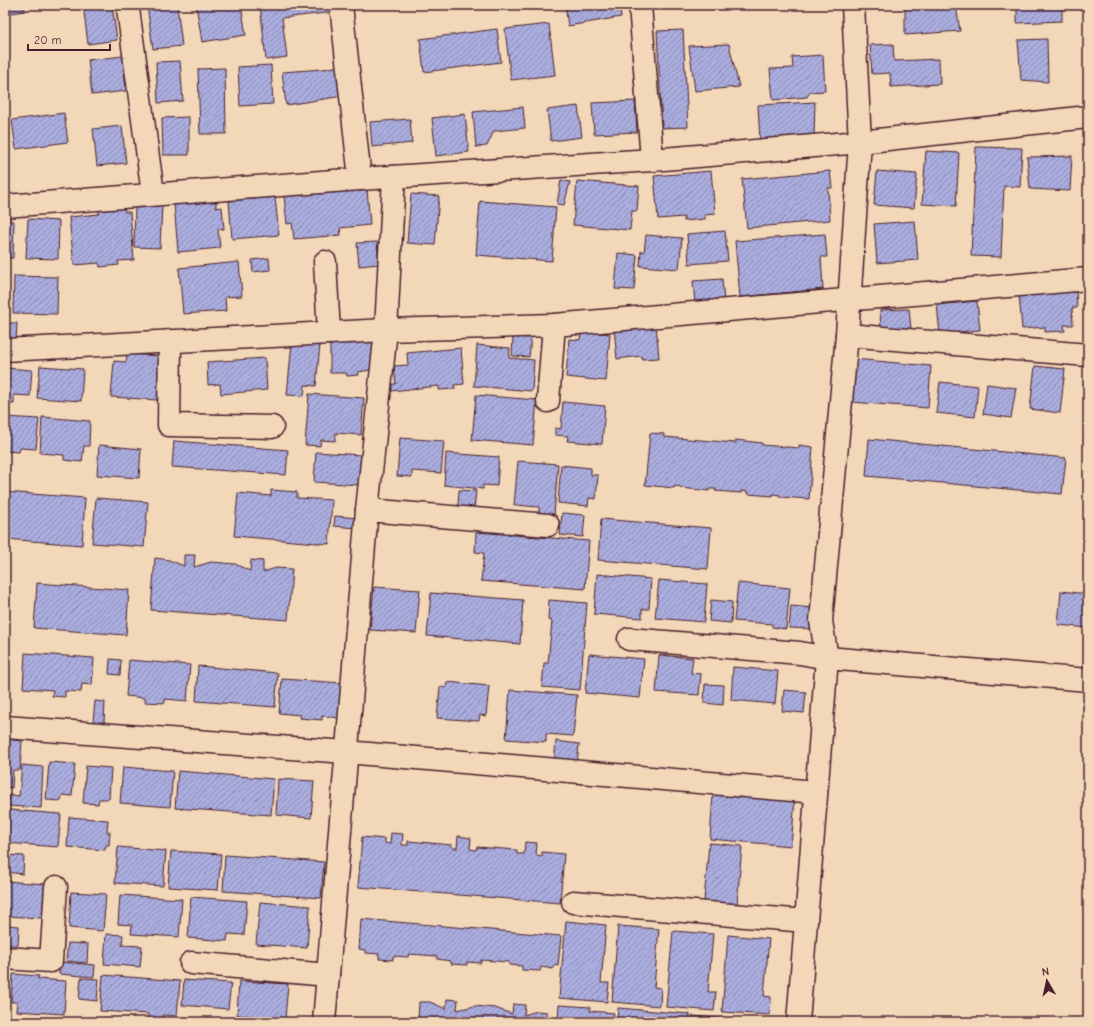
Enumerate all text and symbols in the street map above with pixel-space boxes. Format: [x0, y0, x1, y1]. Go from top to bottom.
scale bar [28, 26, 110, 52]
text: 20 m [34, 33, 62, 47]
north arrow [1027, 961, 1067, 1001]
text: N [1041, 965, 1050, 979]

